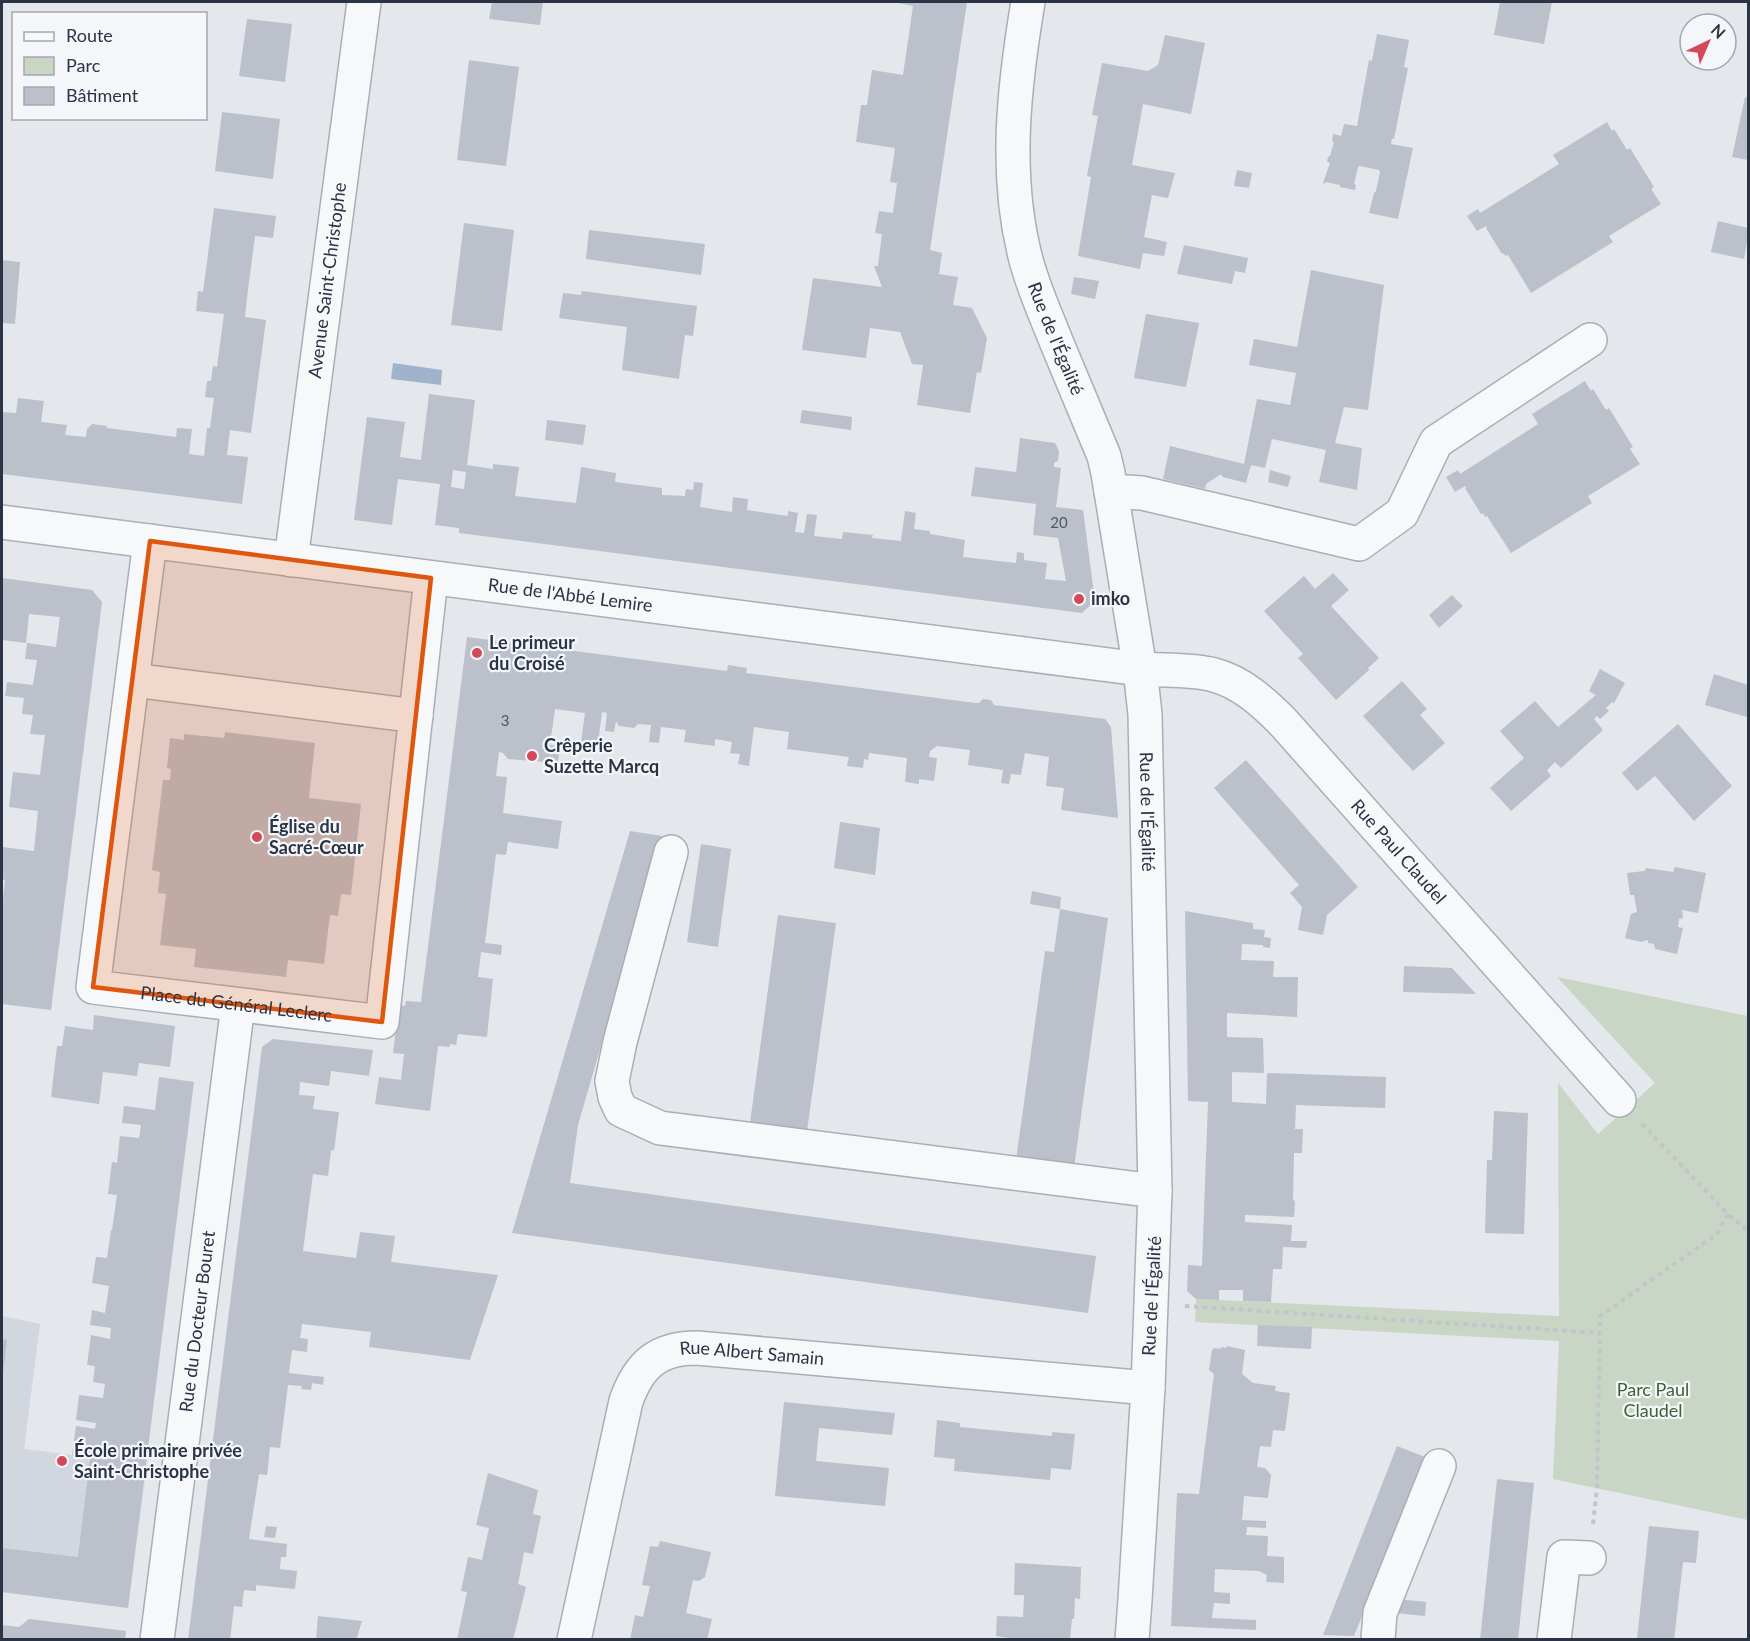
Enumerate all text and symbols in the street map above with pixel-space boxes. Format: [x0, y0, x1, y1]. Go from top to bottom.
legend [12, 12, 207, 120]
north arrow [1678, 12, 1738, 72]
text: N [1708, 20, 1730, 42]
text: Route [66, 24, 113, 46]
text: Parc [66, 54, 101, 76]
text: Bâtiment [66, 84, 139, 106]
street label: Avenue Saint-Christophe [303, 181, 350, 379]
street label: Rue de l'Égalité [1024, 279, 1089, 398]
house number: 20 [1050, 513, 1068, 531]
street label: Rue de l'Abbé Lemire [487, 573, 654, 616]
place label: imko [1091, 587, 1130, 609]
marker: imko [1072, 592, 1086, 606]
place label: Le primeur du Croisé [489, 631, 575, 674]
marker: Le primeur du Croisé [470, 646, 484, 660]
house number: 3 [501, 711, 509, 729]
place label: Crêperie Suzette Marcq [544, 734, 659, 777]
marker: Crêperie Suzette Marcq [525, 749, 539, 763]
street label: Rue de l'Égalité [1136, 751, 1160, 872]
street label: Rue Paul Claudel [1347, 794, 1451, 908]
place label: Église du Sacré-Cœur [269, 815, 364, 858]
marker: Église du Sacré-Cœur [250, 830, 264, 844]
street label: Place du Général Leclerc [139, 981, 334, 1026]
street label: Rue du Docteur Bouret [174, 1229, 219, 1414]
street label: Rue de l'Égalité [1137, 1235, 1165, 1356]
street label: Rue Albert Samain [678, 1336, 825, 1369]
park label: Parc Paul Claudel [1617, 1378, 1689, 1421]
place label: École primaire privée Saint-Christophe [74, 1439, 242, 1482]
marker: École primaire privée Saint-Christophe [55, 1454, 69, 1468]

